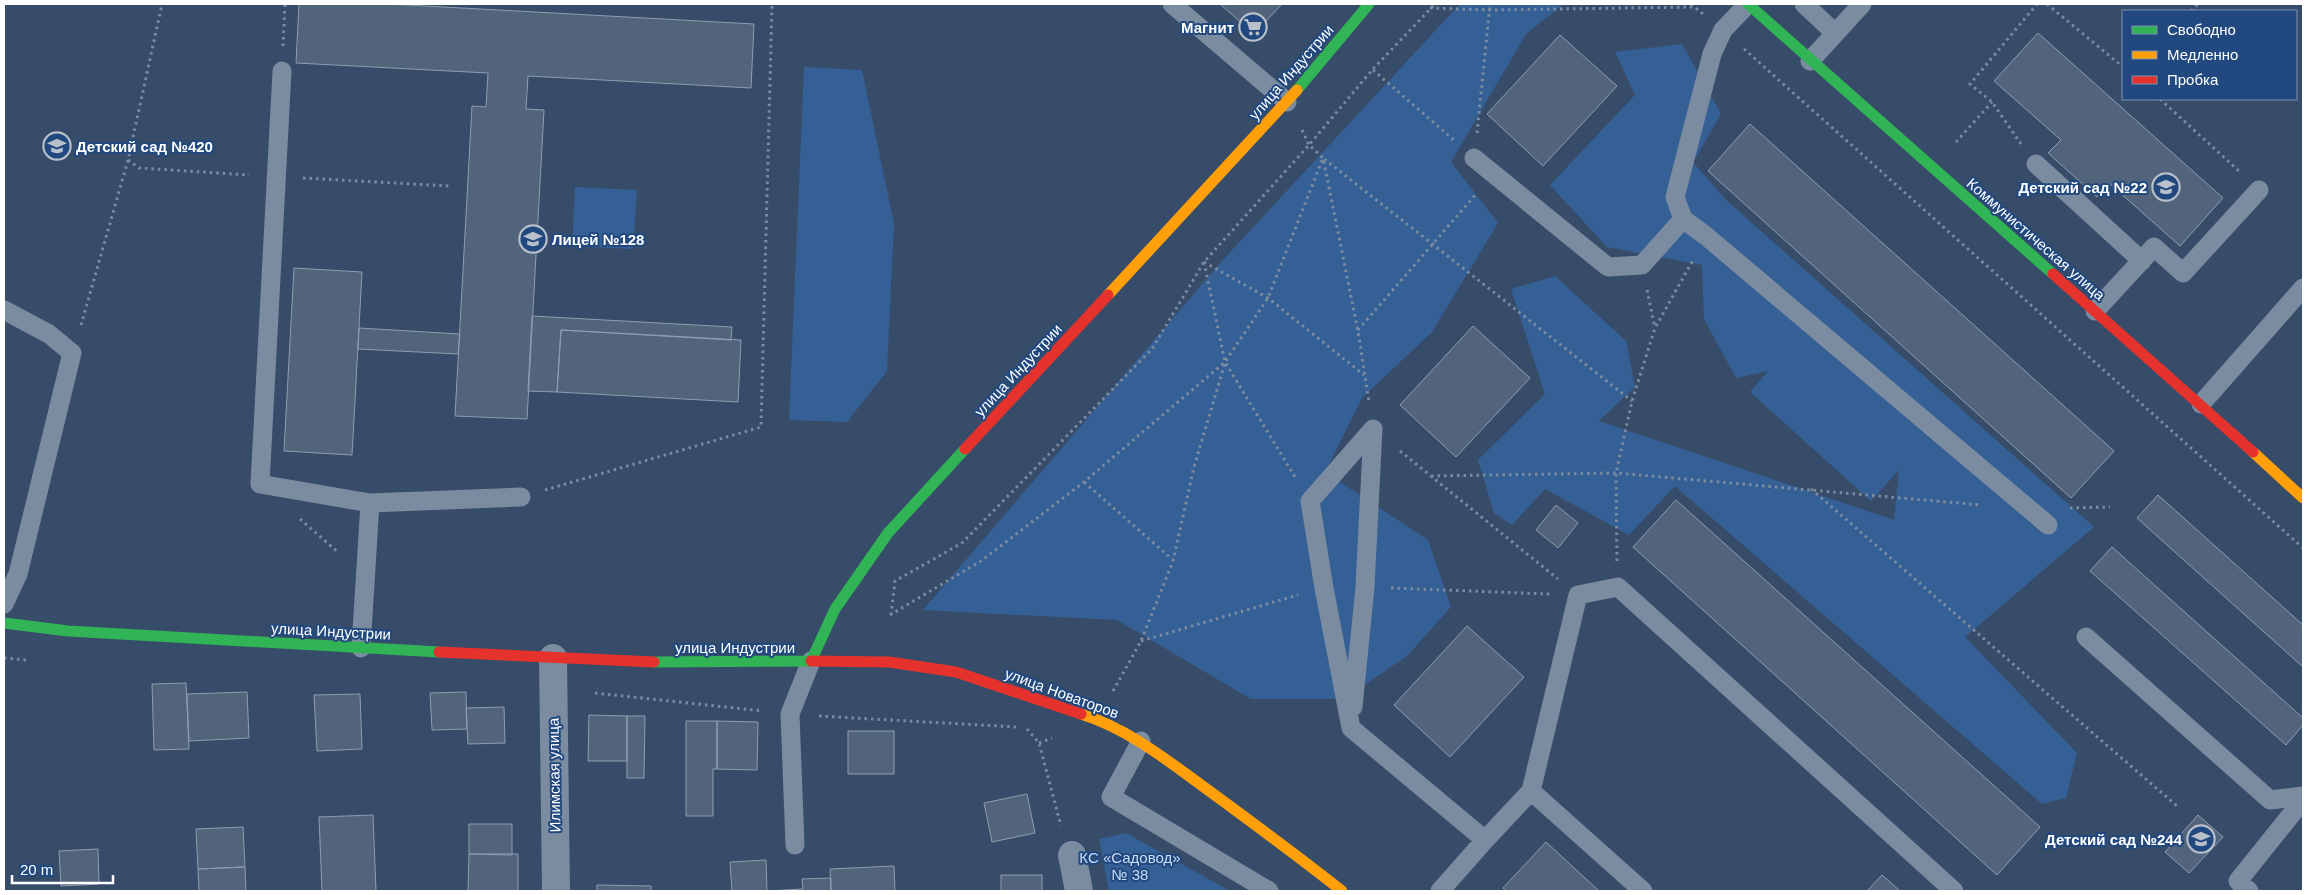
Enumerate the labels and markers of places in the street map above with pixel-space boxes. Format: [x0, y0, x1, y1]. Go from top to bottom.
supermarket icon: Магнит [1238, 12, 1268, 42]
place label: Магнит [1181, 19, 1234, 36]
school or university icon: Детский сад №420 [42, 131, 72, 161]
place label: Детский сад №420 [76, 138, 213, 155]
school or university icon: Детский сад №22 [2151, 172, 2181, 202]
place label: Детский сад №22 [2018, 179, 2147, 196]
school or university icon: Лицей №128 [518, 224, 548, 254]
place label: Лицей №128 [552, 231, 644, 248]
school or university icon: Детский сад №244 [2186, 824, 2216, 854]
place label: Детский сад №244 [2045, 831, 2183, 848]

